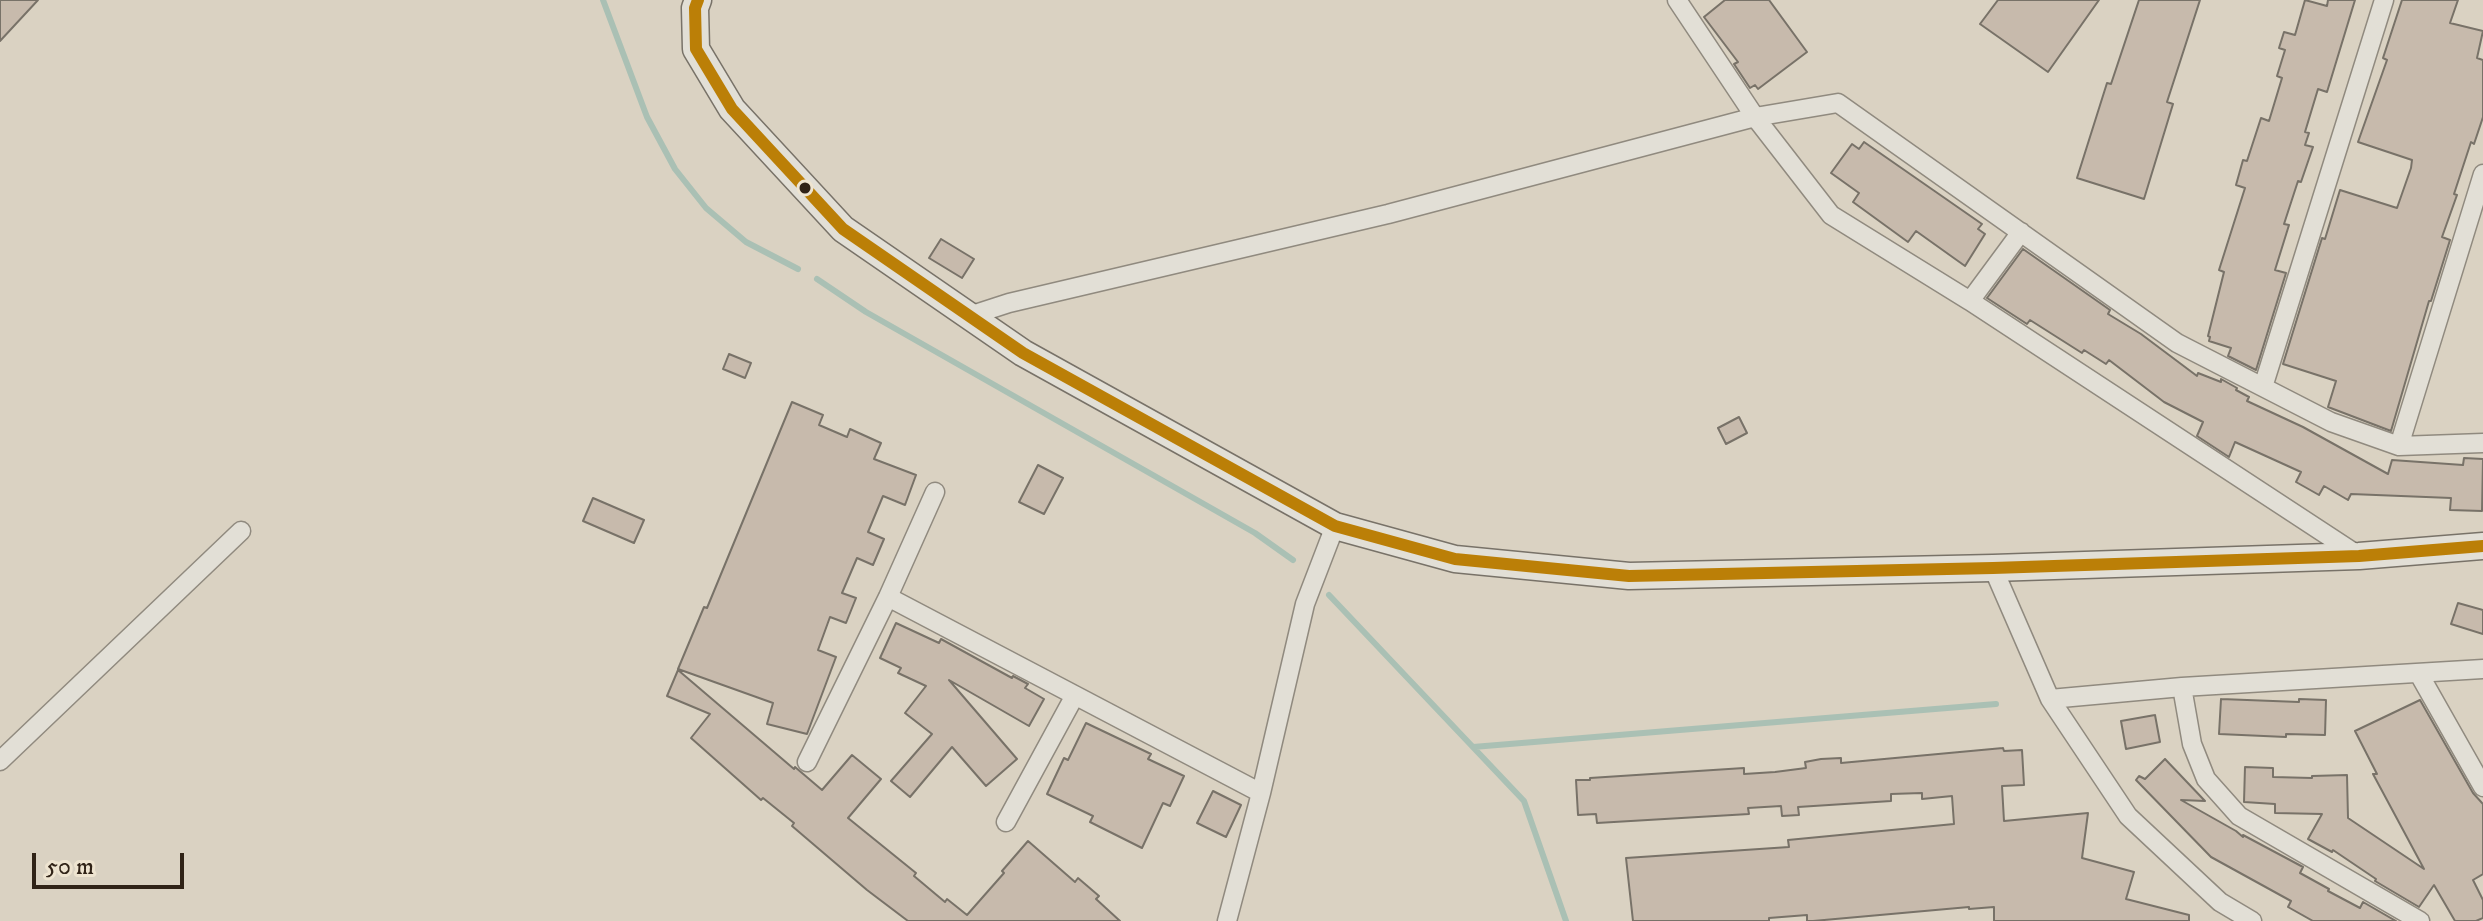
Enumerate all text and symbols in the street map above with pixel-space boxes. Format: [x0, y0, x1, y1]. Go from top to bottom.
unlabelled marker [797, 180, 813, 196]
scale bar [36, 837, 188, 887]
text: 50 m [46, 852, 94, 882]

